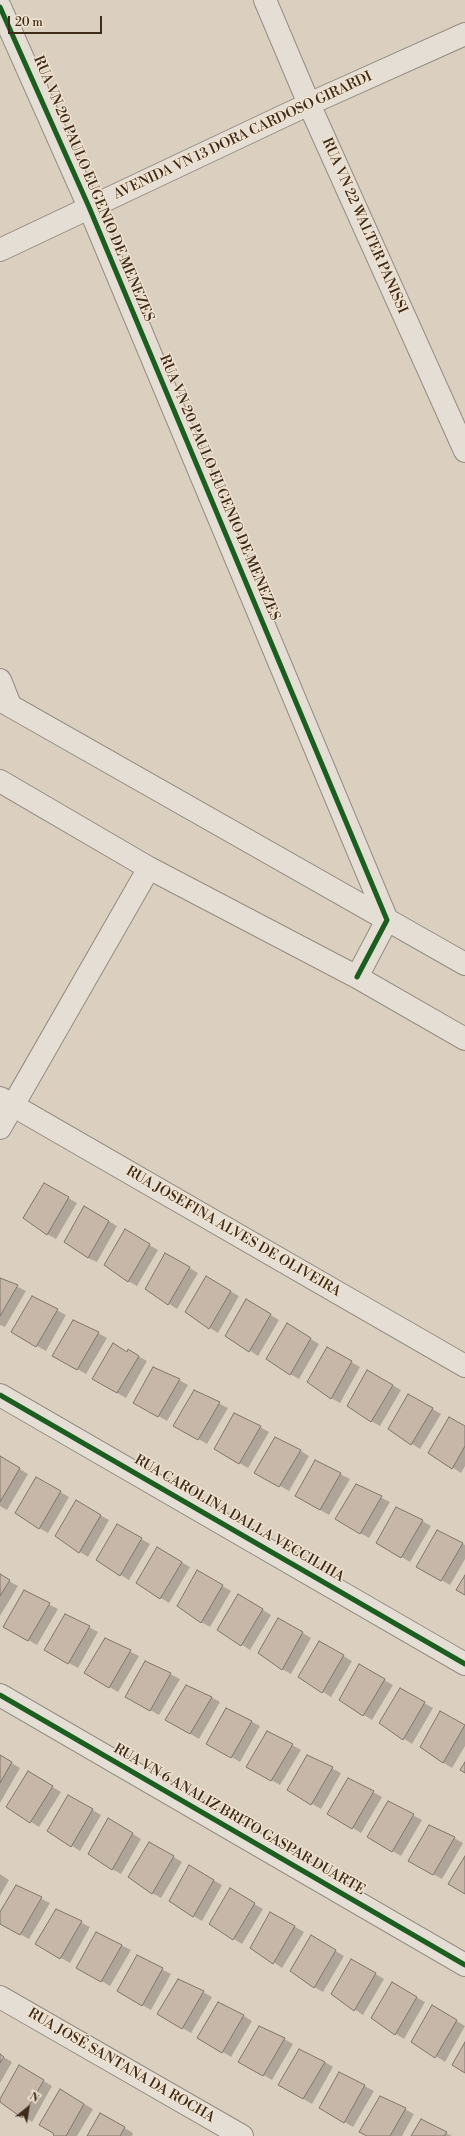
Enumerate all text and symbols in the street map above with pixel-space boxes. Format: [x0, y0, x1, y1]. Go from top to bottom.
scale bar [10, 8, 104, 34]
text: 20 m [15, 15, 43, 30]
street label: RUA VN 20 PAULO EUGENIO DE MENEZES [29, 54, 157, 324]
street label: AVENIDA VN 13 DORA CARDOSO GIRARDI [111, 69, 375, 203]
street label: RUA VN 22 WALTER PANISSI [318, 136, 410, 316]
street label: RUA VN 20 PAULO EUGENIO DE MENEZES [155, 353, 283, 623]
street label: RUA JOSEFINA ALVES DE OLIVEIRA [123, 1163, 343, 1301]
street label: RUA CAROLINA DALLA VECCILHIA [131, 1452, 347, 1586]
street label: RUA VN 6 ANALIZ BRITO GASPAR DUARTE [110, 1741, 368, 1899]
street label: RUA JOSÉ SANTANA DA ROCHA [24, 2005, 218, 2127]
north arrow [8, 2088, 48, 2128]

